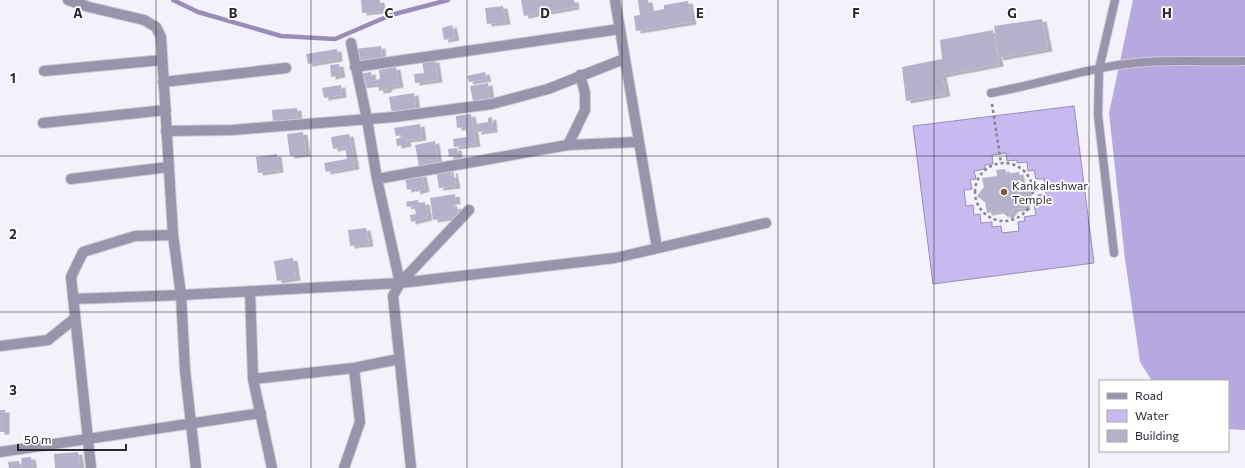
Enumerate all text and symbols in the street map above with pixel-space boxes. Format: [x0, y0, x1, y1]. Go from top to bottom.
text: A [73, 5, 83, 21]
text: B [229, 5, 238, 21]
text: C [385, 5, 394, 21]
text: D [540, 5, 550, 21]
text: E [696, 5, 704, 21]
text: F [852, 5, 860, 21]
text: G [1007, 5, 1017, 21]
text: H [1162, 5, 1172, 21]
text: 1 [10, 70, 16, 86]
place label: Kankaleshwar Temple [1012, 178, 1088, 206]
marker: Kankaleshwar Temple [999, 187, 1009, 197]
text: 2 [9, 226, 17, 242]
legend [1099, 380, 1229, 452]
text: 3 [9, 382, 17, 398]
text: Road [1135, 388, 1163, 402]
text: Water [1135, 408, 1169, 422]
scale bar [18, 426, 126, 452]
text: Building [1135, 428, 1179, 442]
text: 50 m [24, 432, 52, 446]

